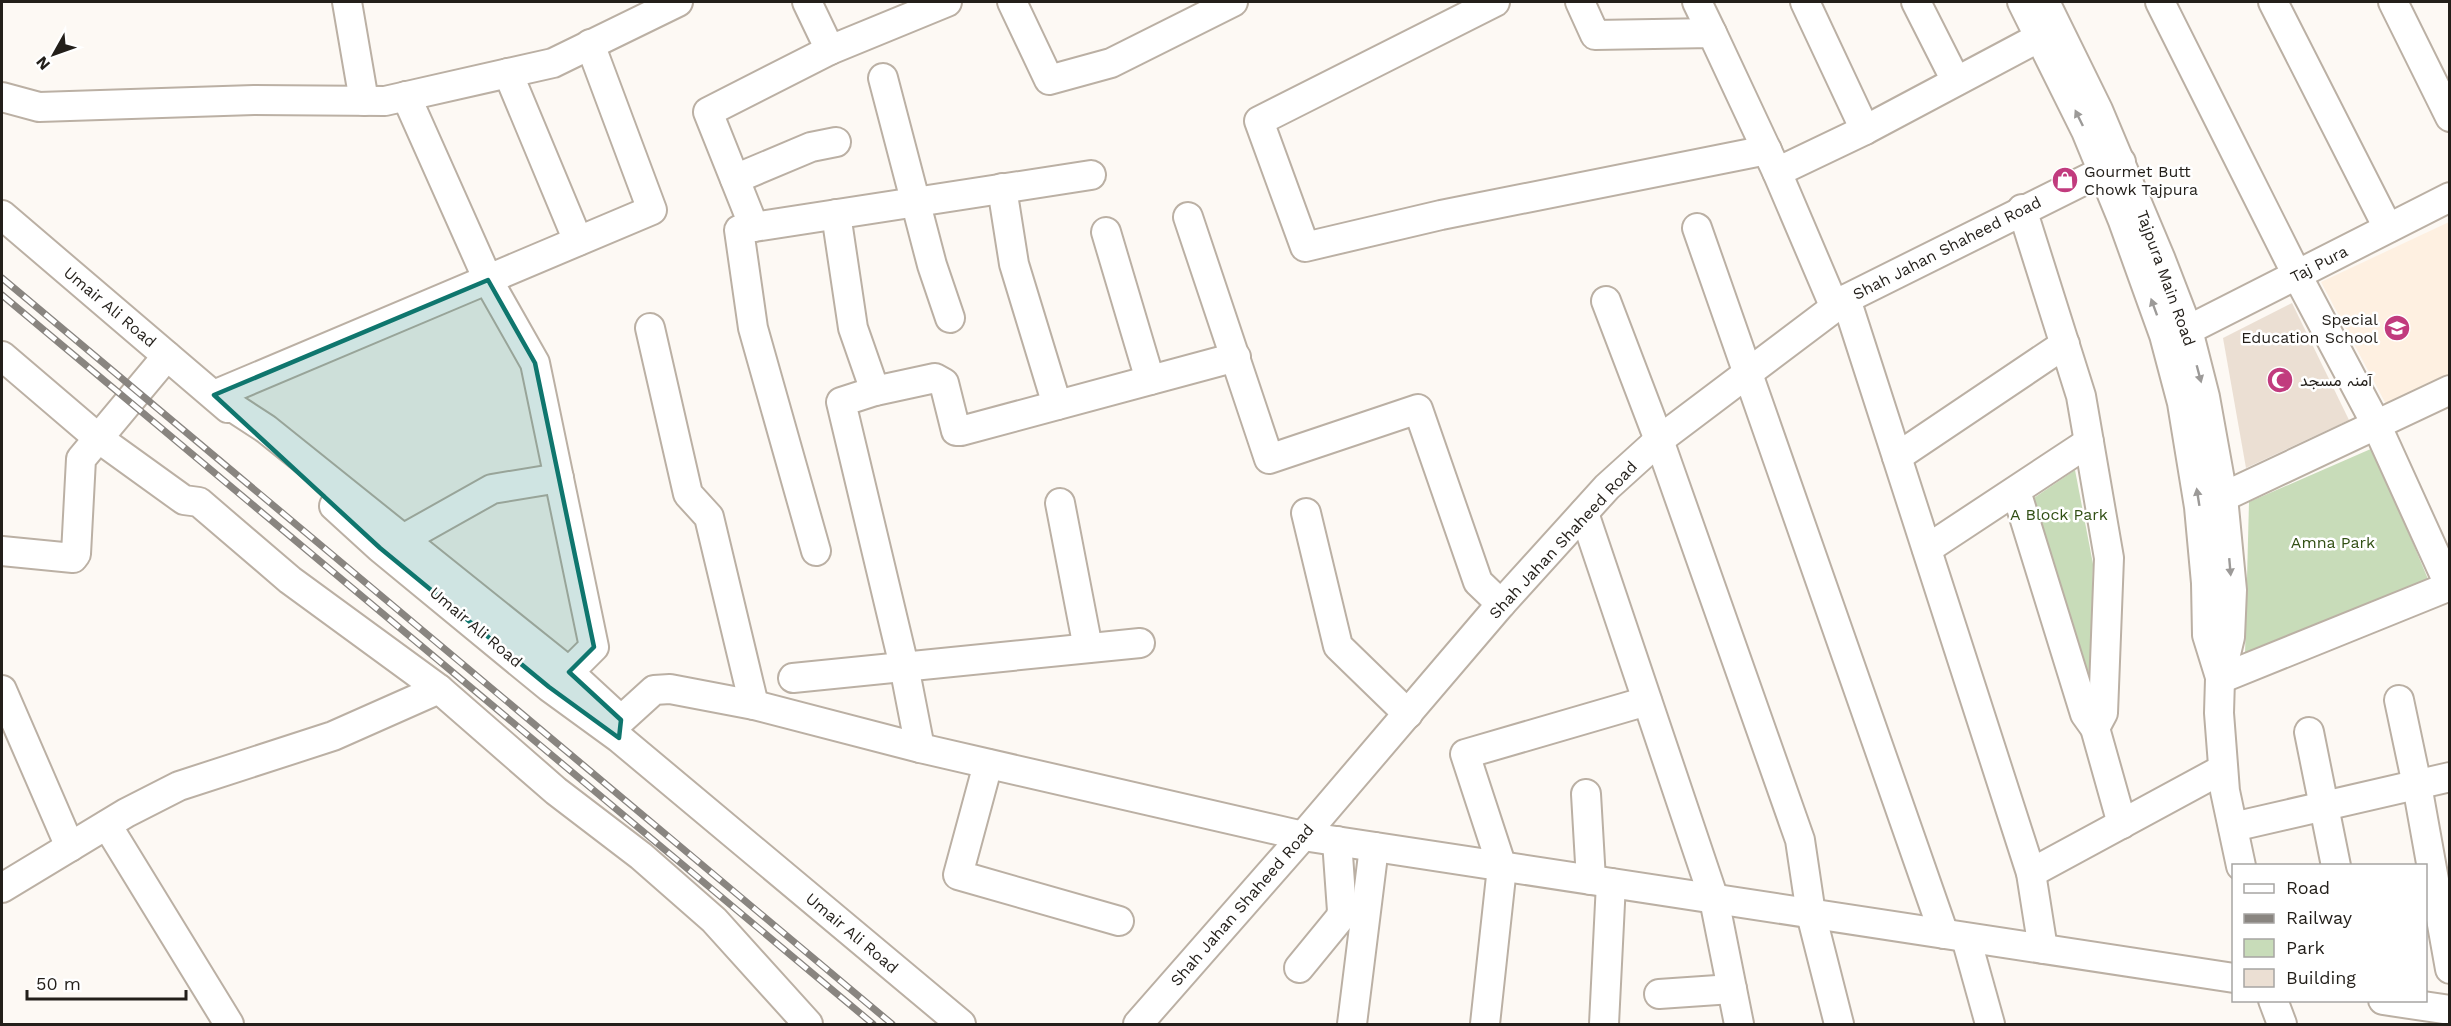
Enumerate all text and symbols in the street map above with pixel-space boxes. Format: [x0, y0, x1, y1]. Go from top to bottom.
north arrow [24, 24, 84, 84]
text: N [32, 53, 54, 74]
one-way arrow [2075, 109, 2084, 126]
place label: Gourmet Butt Chowk Tajpura [2084, 162, 2198, 199]
shop icon: Gourmet Butt Chowk Tajpura [2050, 165, 2080, 195]
street label: Shah Jahan Shaheed Road [1850, 192, 2044, 304]
street label: Tajpura Main Road [2133, 208, 2199, 348]
street label: Taj Pura [2287, 242, 2351, 286]
street label: Umair Ali Road [60, 263, 160, 351]
one-way arrow [2149, 298, 2159, 316]
place label: Special Education School [2241, 310, 2378, 347]
school or university icon: Special Education School [2382, 313, 2412, 343]
one-way arrow [2195, 365, 2205, 383]
mosque icon: آمنہ مسجد [2265, 365, 2295, 395]
place label: آمنہ مسجد [2300, 371, 2373, 390]
street label: Shah Jahan Shaheed Road [1485, 457, 1641, 623]
one-way arrow [2193, 487, 2202, 506]
park label: A Block Park [2010, 505, 2108, 524]
park label: Amna Park [2291, 533, 2375, 552]
one-way arrow [2225, 557, 2235, 576]
street label: Umair Ali Road [426, 583, 526, 671]
street label: Shah Jahan Shaheed Road [1166, 820, 1318, 990]
legend [2232, 864, 2427, 1002]
text: Road [2286, 877, 2330, 898]
street label: Umair Ali Road [802, 889, 902, 977]
text: Railway [2286, 907, 2353, 928]
text: Park [2286, 937, 2325, 958]
scale bar [27, 963, 186, 1001]
text: Building [2286, 967, 2356, 988]
text: 50 m [36, 973, 81, 994]

